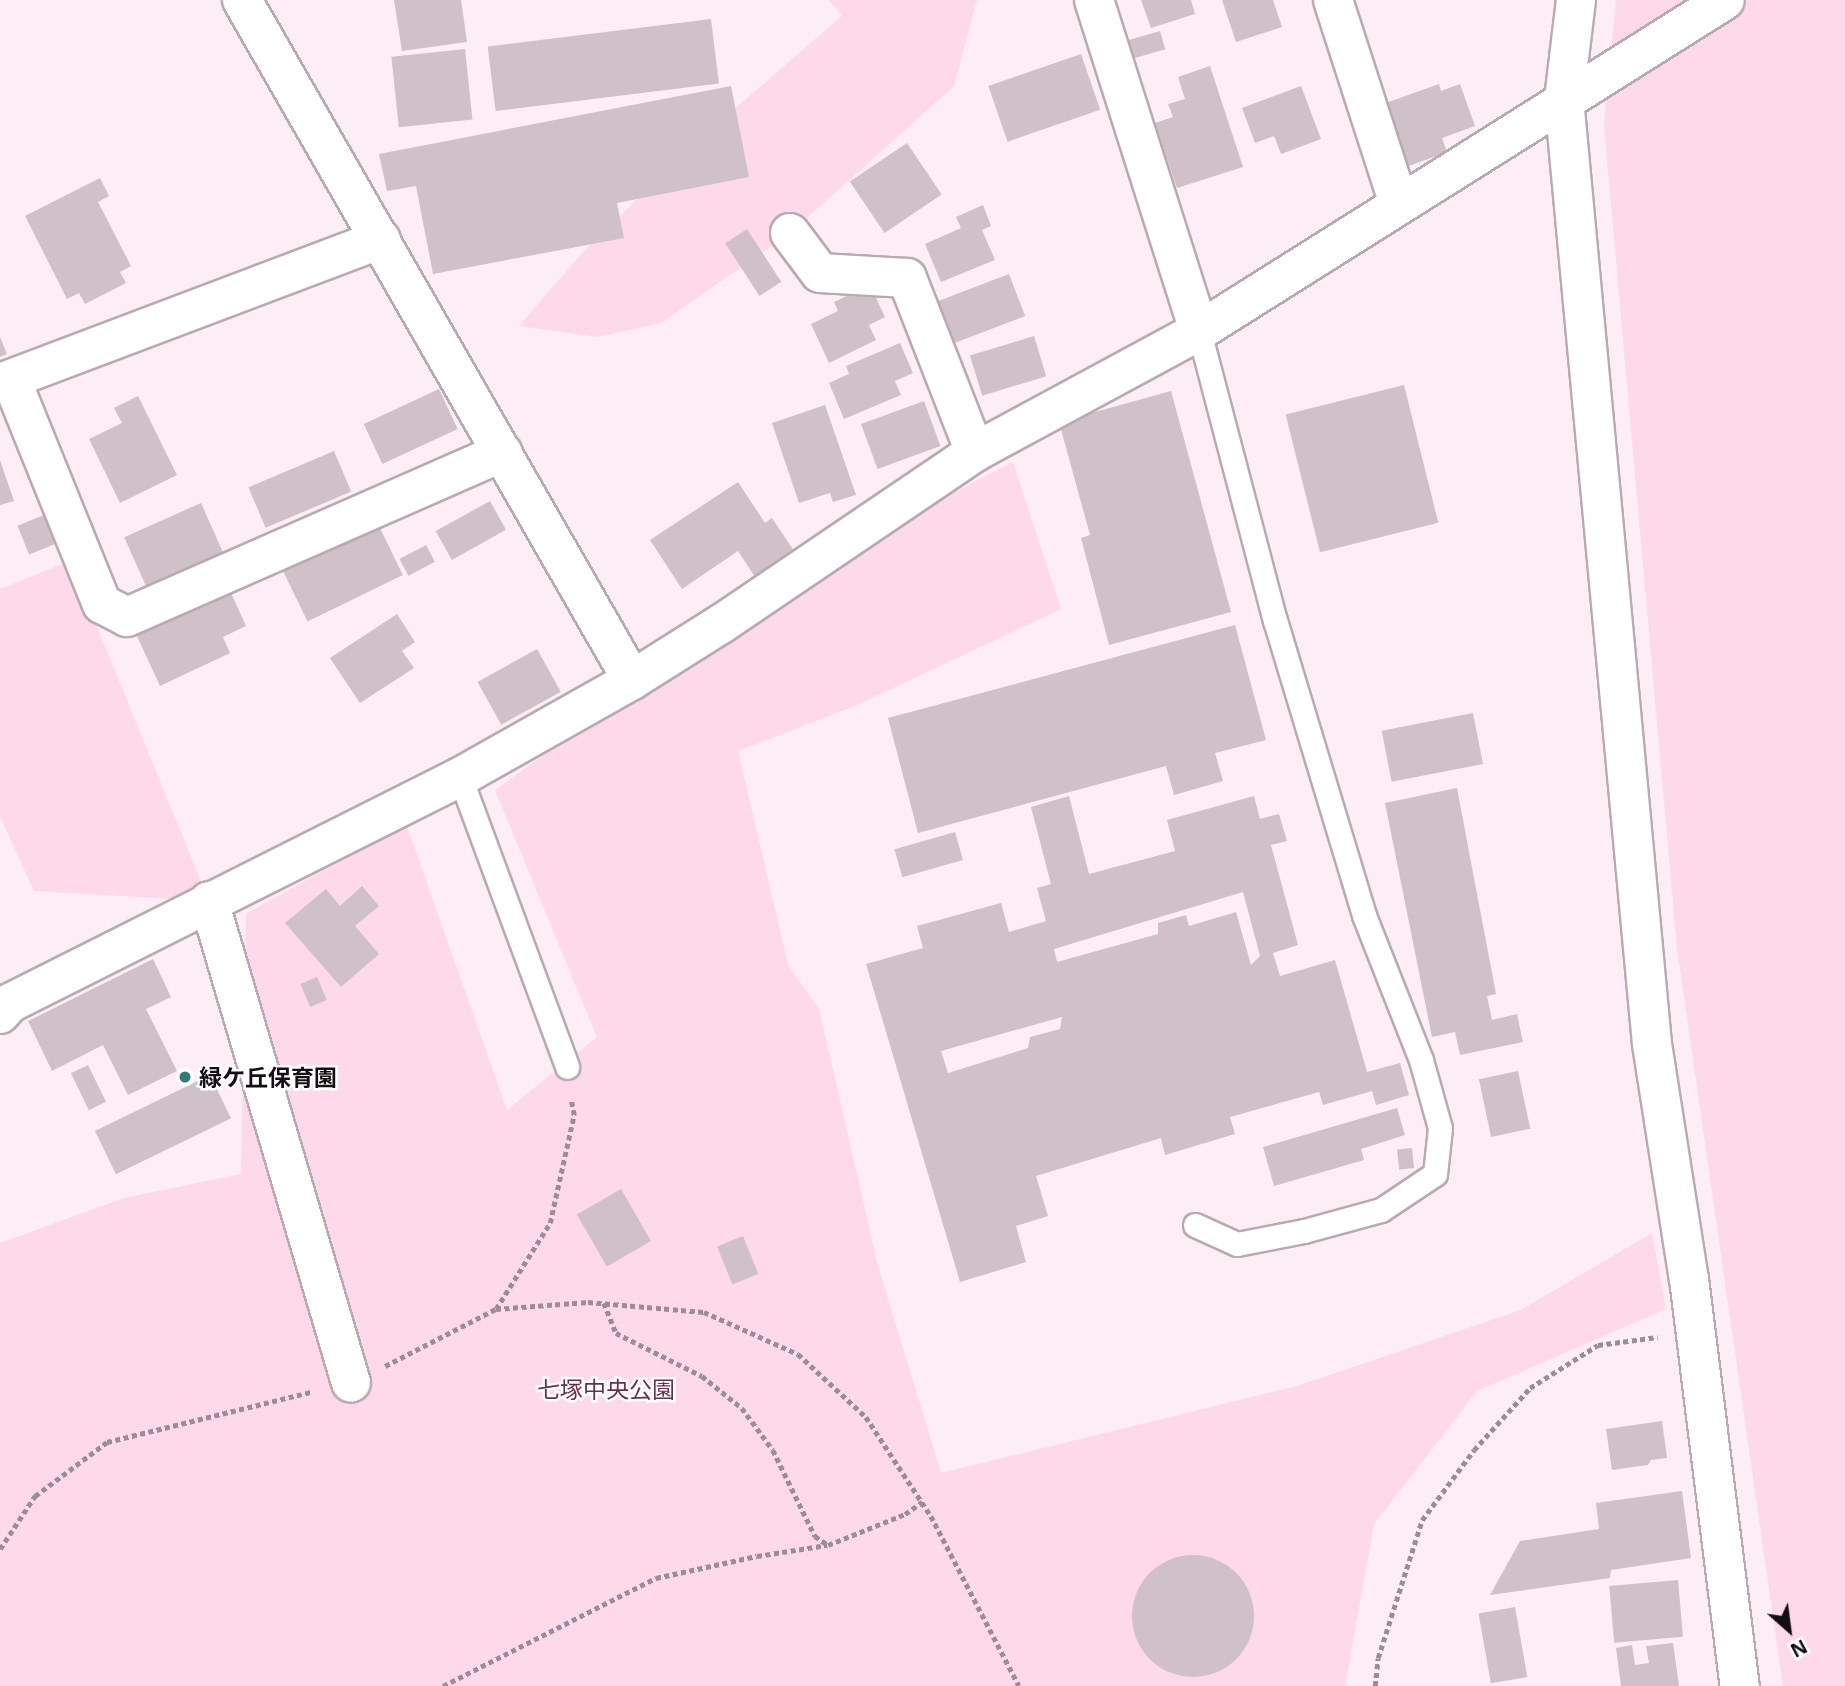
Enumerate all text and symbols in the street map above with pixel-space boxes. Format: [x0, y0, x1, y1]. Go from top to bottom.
place label: 緑ケ丘保育園 [199, 1063, 337, 1091]
marker: 緑ケ丘保育園 [177, 1069, 193, 1085]
park label: 七塚中央公園 [537, 1375, 675, 1403]
north arrow [1754, 1595, 1824, 1665]
text: N [1786, 1633, 1812, 1664]

